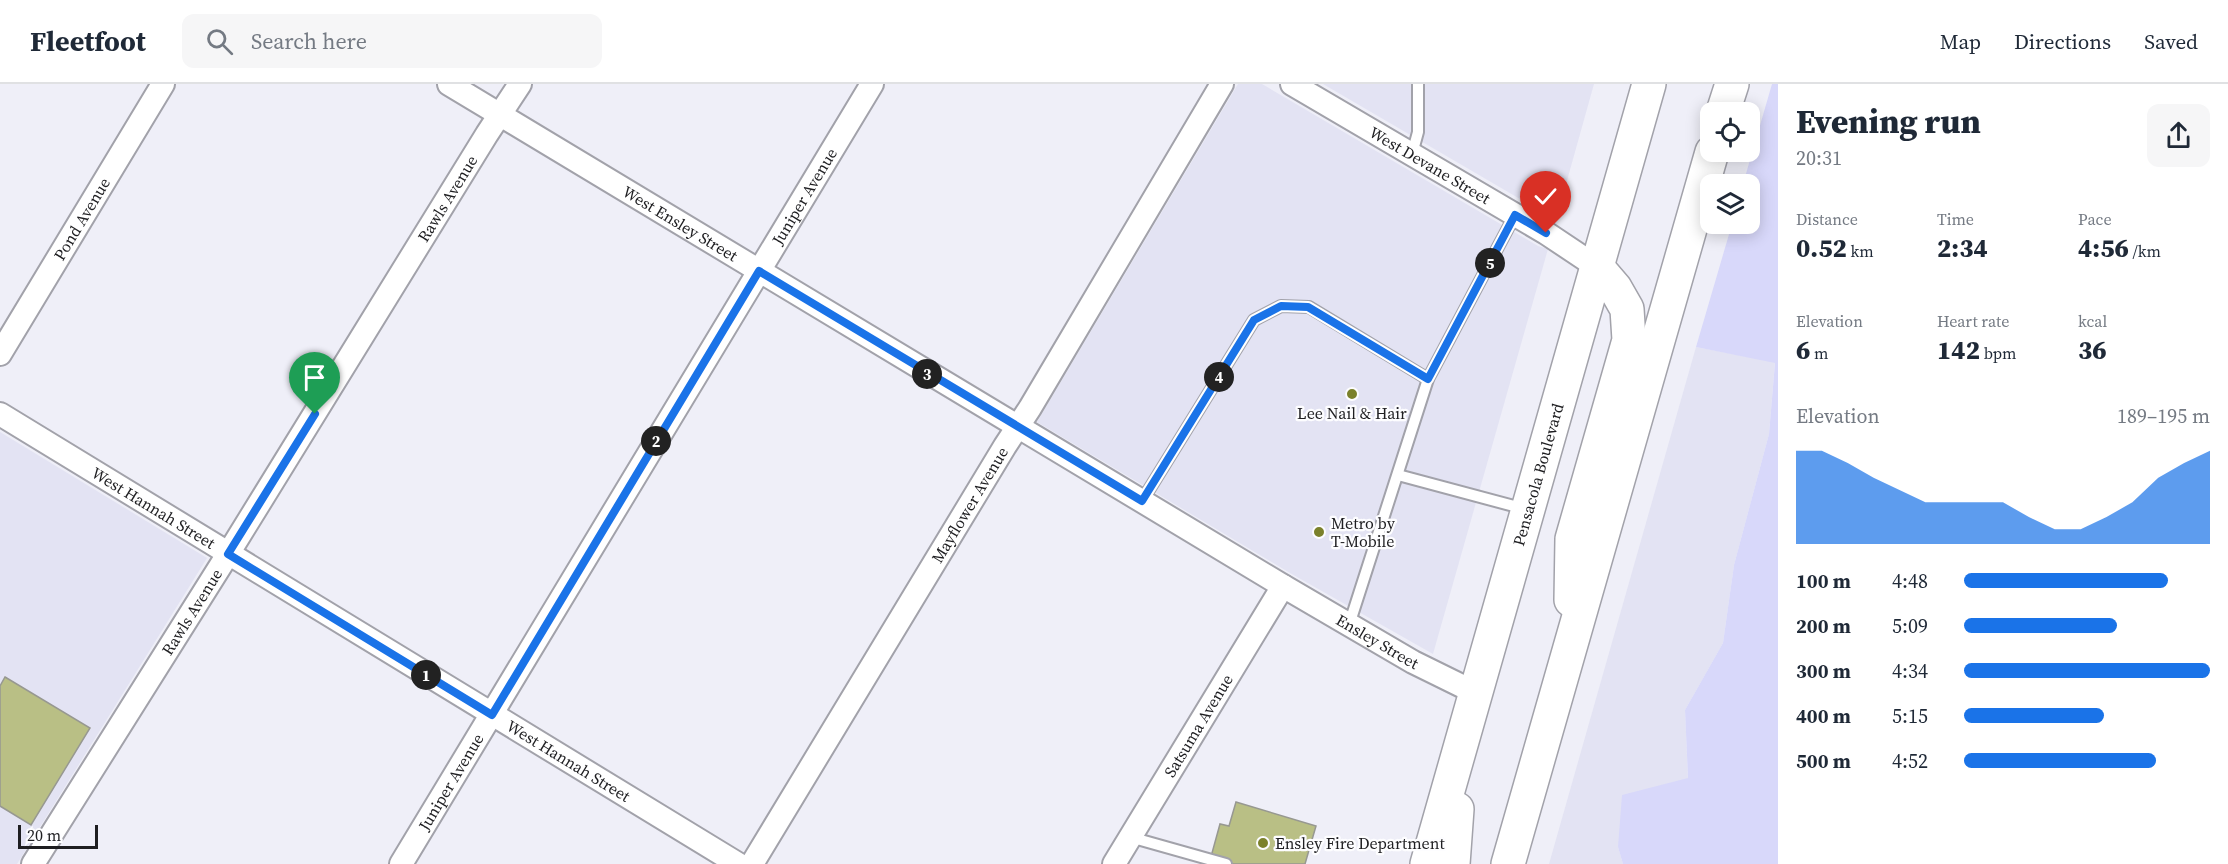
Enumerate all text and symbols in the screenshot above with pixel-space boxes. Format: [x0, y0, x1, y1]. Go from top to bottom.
search box [182, 14, 602, 68]
text: Fleetfoot [30, 22, 146, 60]
icon: search [203, 25, 236, 58]
text: Search here [251, 26, 367, 56]
text: Map [1940, 27, 1981, 56]
text: Directions [2014, 27, 2111, 56]
text: Saved [2144, 27, 2198, 56]
text: Evening run [1796, 99, 1981, 144]
map controls [1700, 102, 1760, 234]
button: locate [1700, 102, 1760, 162]
button: share [2147, 104, 2210, 167]
street label: West Devane Street [1366, 121, 1495, 209]
street label: Juniper Avenue [766, 144, 842, 250]
text: 20:31 [1796, 144, 1842, 172]
street label: Rawls Avenue [412, 151, 482, 246]
pin [1520, 171, 1571, 233]
street label: Pond Avenue [48, 173, 115, 264]
button: layers [1700, 174, 1760, 234]
street label: West Ensley Street [619, 180, 743, 267]
icon: check [1529, 180, 1562, 213]
text: Distance [1796, 208, 1858, 230]
text: Time [1937, 208, 1974, 230]
text: Pace [2078, 208, 2112, 230]
text: 0.52 [1796, 230, 1847, 266]
text: 2:34 [1937, 230, 1988, 266]
text: 4:56 [2078, 230, 2129, 266]
text: km [1847, 240, 1874, 262]
text: /km [2129, 240, 2161, 262]
pin: 5 [1475, 248, 1505, 278]
text: 5 [1486, 252, 1494, 274]
text: Elevation [1796, 310, 1863, 332]
text: Heart rate [1937, 310, 2009, 332]
text: kcal [2078, 310, 2107, 332]
text: 6 [1796, 332, 1810, 368]
text: 142 [1937, 332, 1980, 368]
text: 36 [2078, 332, 2107, 368]
text: m [1810, 342, 1828, 364]
text: bpm [1980, 342, 2017, 364]
pin [289, 352, 340, 414]
pin: 3 [912, 359, 942, 389]
icon: arrive [298, 361, 331, 394]
pin: 4 [1204, 362, 1234, 392]
text: 3 [923, 363, 931, 385]
text: 4 [1215, 366, 1223, 388]
marker: Lee Nail & Hair [1345, 387, 1359, 401]
street label: Pensacola Boulevard [1507, 401, 1569, 548]
place label: Lee Nail & Hair [1297, 402, 1407, 424]
text: Elevation [1796, 402, 1880, 430]
text: 189–195 m [2117, 402, 2210, 430]
pin: 2 [641, 426, 671, 456]
text: 2 [652, 430, 660, 452]
street label: Mayflower Avenue [926, 442, 1013, 567]
street label: West Hannah Street [88, 462, 220, 554]
place label: Metro by T-Mobile [1331, 512, 1396, 552]
marker: Metro by T-Mobile [1312, 525, 1326, 539]
street label: Rawls Avenue [156, 564, 227, 659]
text: 100 m [1796, 567, 1851, 595]
text: 4:48 [1892, 567, 1928, 595]
street label: Ensley Street [1332, 609, 1423, 674]
text: 200 m [1796, 612, 1851, 640]
text: 5:09 [1892, 612, 1928, 640]
text: 300 m [1796, 657, 1851, 685]
text: 4:34 [1892, 657, 1928, 685]
pin: 1 [411, 660, 441, 690]
text: 1 [422, 664, 430, 686]
street label: Satsuma Avenue [1158, 670, 1238, 781]
text: 400 m [1796, 702, 1851, 730]
text: 5:15 [1892, 702, 1928, 730]
street label: West Hannah Street [503, 715, 635, 807]
street label: Juniper Avenue [412, 729, 488, 835]
text: 500 m [1796, 747, 1851, 775]
text: 4:52 [1892, 747, 1928, 775]
scale bar [18, 822, 98, 850]
text: 20 m [27, 824, 61, 846]
place label: Ensley Fire Department [1275, 832, 1445, 854]
marker: Ensley Fire Department [1256, 836, 1270, 850]

